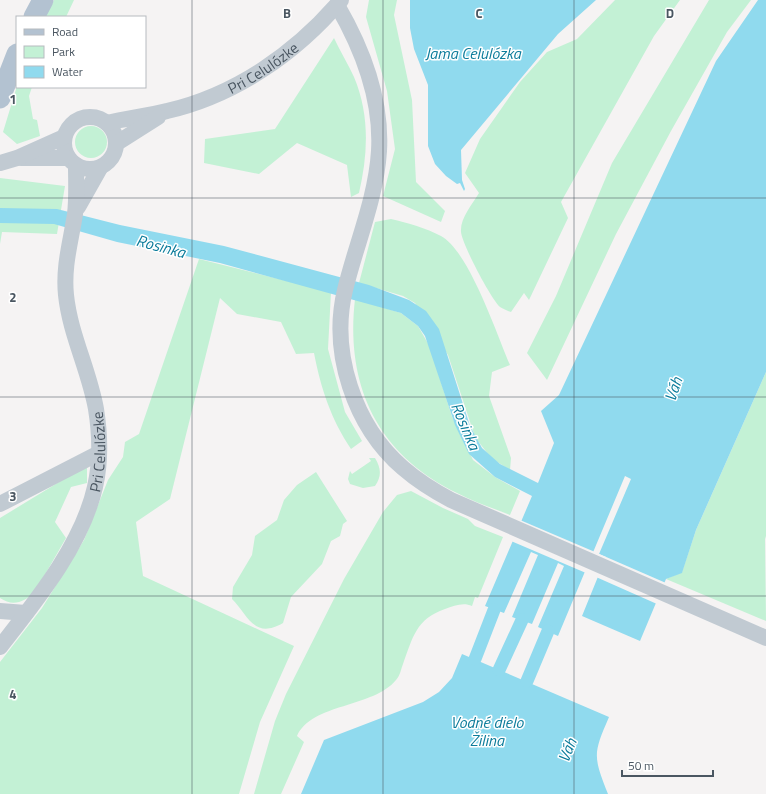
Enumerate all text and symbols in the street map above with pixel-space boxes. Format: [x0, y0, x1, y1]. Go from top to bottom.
text: B [283, 3, 291, 23]
text: C [475, 3, 483, 23]
text: D [666, 3, 674, 23]
legend [16, 16, 146, 88]
text: Road [52, 22, 78, 41]
street label: Pri Celulózke [223, 36, 303, 99]
water label: Jama Celulózka [425, 41, 522, 65]
text: Park [52, 42, 75, 61]
text: Water [52, 62, 83, 81]
text: 1 [9, 89, 17, 109]
water label: Rosinka [134, 228, 189, 264]
text: 2 [9, 287, 17, 307]
water label: Váh [658, 373, 689, 404]
water label: Rosinka [445, 398, 487, 455]
street label: Pri Celulózke [83, 410, 111, 494]
text: 3 [9, 486, 17, 506]
text: 4 [9, 684, 17, 704]
water label: Vodné dielo Žilina [450, 710, 525, 752]
water label: Váh [551, 733, 583, 766]
scale bar [622, 752, 713, 778]
text: 50 m [628, 756, 654, 775]

